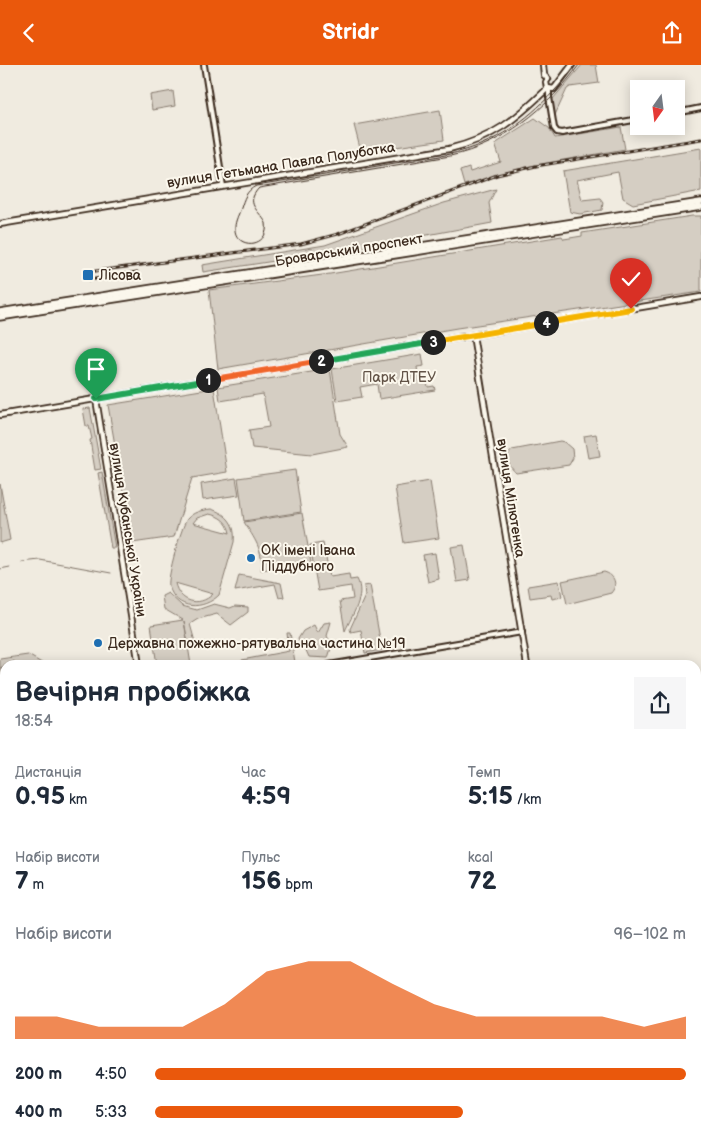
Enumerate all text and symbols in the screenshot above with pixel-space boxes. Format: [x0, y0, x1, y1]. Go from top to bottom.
icon: back [15, 19, 43, 47]
text: Stridr [322, 19, 379, 46]
icon: share [658, 19, 686, 47]
north arrow [630, 80, 685, 135]
map controls [630, 80, 685, 135]
street label: вулиця Гетьмана Павла Полуботка [166, 138, 397, 191]
street label: Броварський проспект [274, 230, 425, 270]
pin [610, 258, 652, 309]
icon: check [617, 265, 645, 293]
place label: Лісова [98, 267, 142, 284]
marker: Лісова [81, 268, 95, 282]
pin: 4 [534, 311, 558, 335]
text: 4 [542, 315, 551, 332]
pin: 3 [420, 329, 446, 355]
text: 3 [429, 334, 438, 351]
pin [75, 348, 117, 399]
pin: 2 [308, 349, 334, 373]
text: 2 [317, 353, 326, 370]
icon: arrive [82, 355, 110, 383]
pin: 1 [196, 367, 220, 393]
park label: Парк ДТЕУ [362, 369, 436, 386]
text: 1 [206, 372, 211, 389]
street label: вулиця Мілютенка [493, 437, 529, 559]
street label: вулиця Кубанської України [106, 442, 150, 618]
place label: ОК імені Івана Піддубного [261, 542, 356, 575]
marker: ОК імені Івана Піддубного [245, 552, 257, 564]
place label: Державна пожежно-рятувальна частина №19 [108, 635, 406, 652]
marker: Державна пожежно-рятувальна частина №19 [92, 637, 104, 649]
text: Вечірня пробіжка [15, 676, 250, 709]
button: share [634, 677, 686, 729]
text: 18:54 [15, 712, 53, 731]
text: Дистанція [15, 764, 82, 781]
text: Час [241, 764, 266, 781]
text: Темп [468, 764, 501, 781]
text: 0.95 [15, 781, 65, 812]
text: 4:59 [241, 781, 291, 812]
text: 5:15 [468, 781, 513, 812]
text: km [65, 791, 87, 808]
text: /km [513, 791, 542, 808]
text: Набір висоти [15, 849, 100, 866]
text: Пульс [241, 849, 280, 866]
text: kcal [468, 849, 493, 866]
text: 7 [15, 866, 29, 897]
text: 156 [241, 866, 281, 897]
text: 72 [468, 866, 496, 897]
text: m [29, 876, 44, 893]
text: bpm [281, 876, 313, 893]
text: Набір висоти [15, 925, 112, 944]
text: 96–102 m [614, 925, 686, 944]
text: 200 m [15, 1065, 62, 1084]
text: 4:50 [95, 1065, 127, 1084]
text: 400 m [15, 1103, 62, 1122]
text: 5:33 [95, 1103, 127, 1122]

